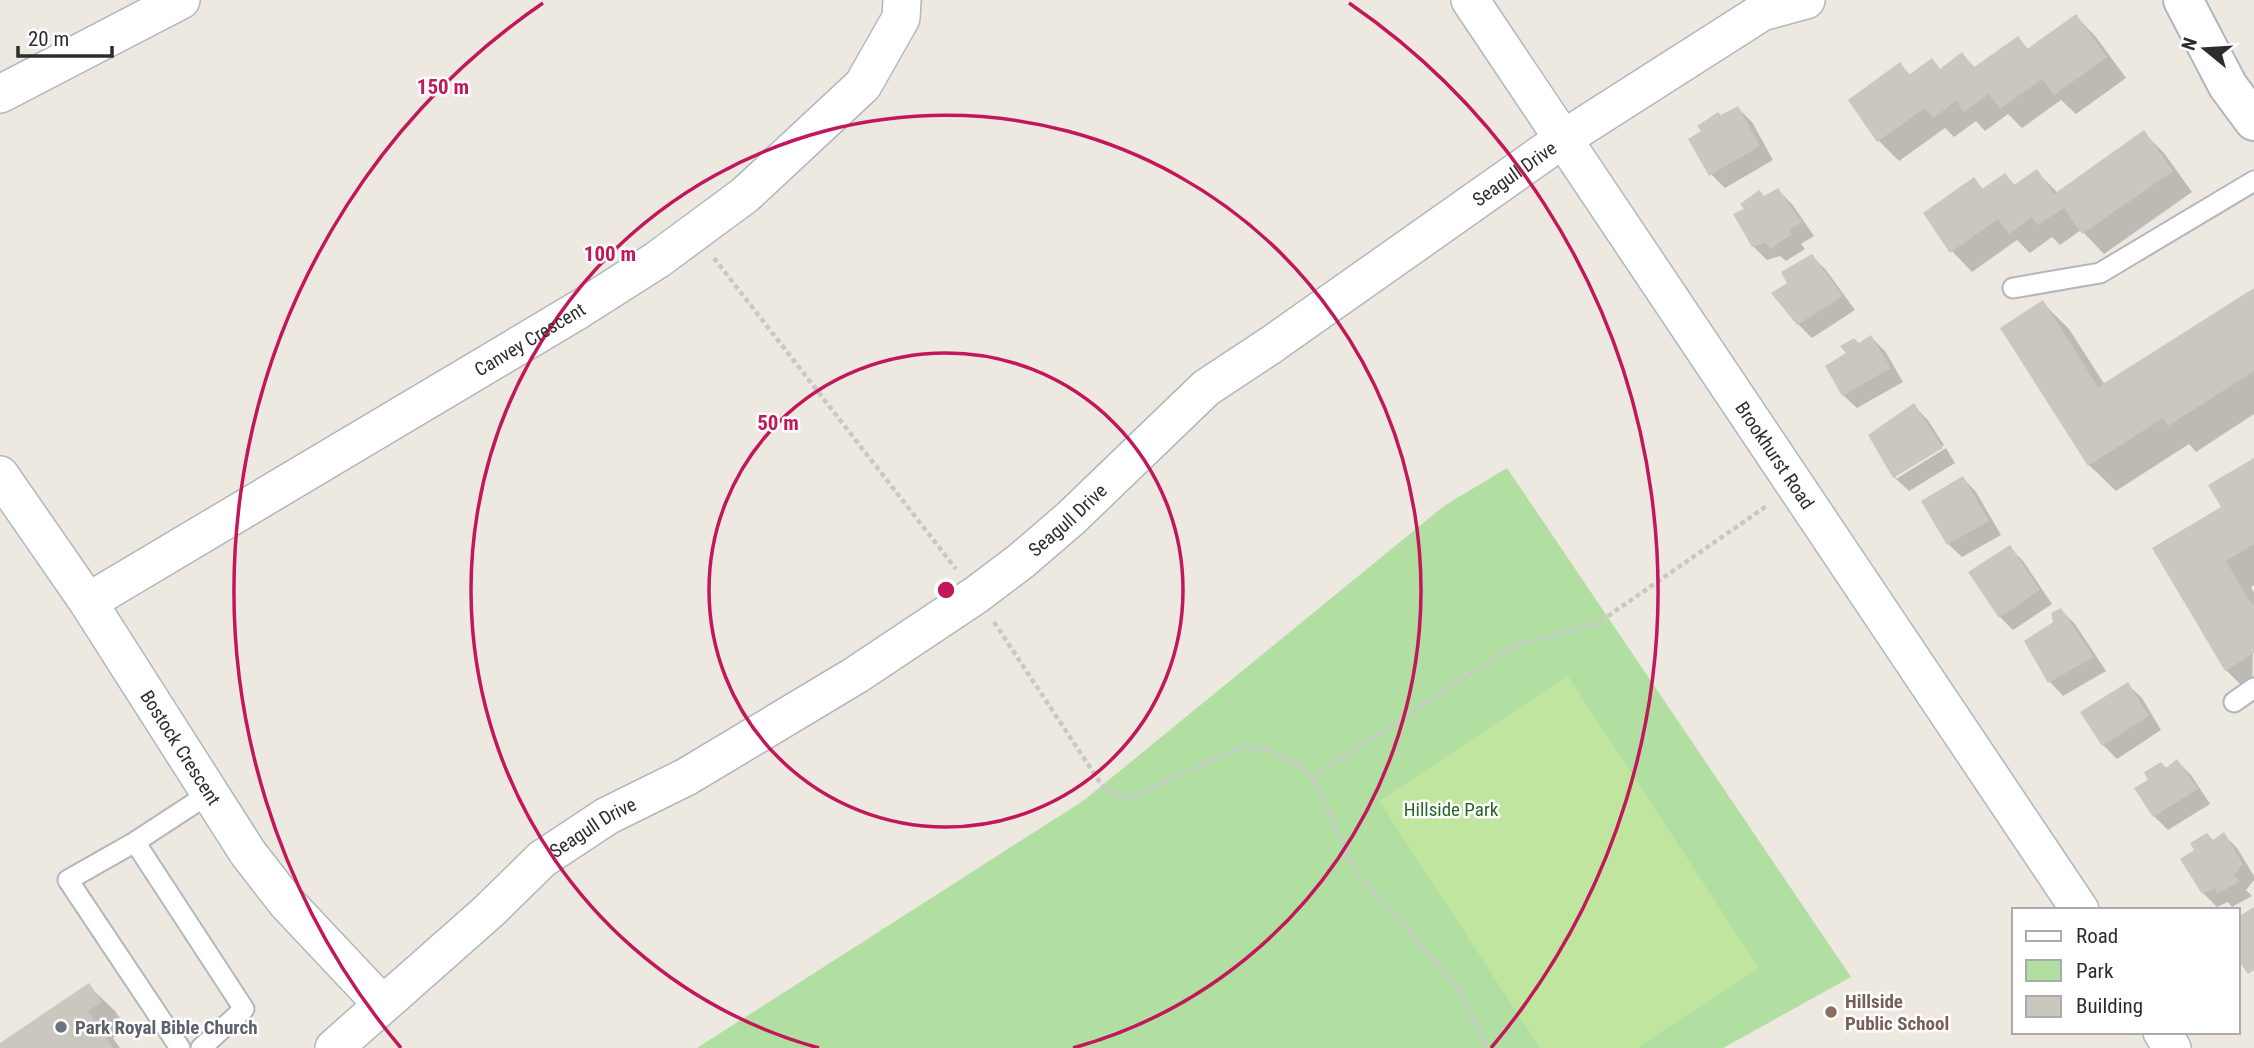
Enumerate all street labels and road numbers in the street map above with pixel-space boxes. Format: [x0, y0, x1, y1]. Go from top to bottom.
street label: Seagull Drive [1468, 136, 1561, 211]
street label: Canvey Crescent [470, 298, 590, 381]
street label: Brookhurst Road [1730, 397, 1819, 514]
street label: Seagull Drive [1024, 479, 1112, 561]
street label: Bostock Crescent [135, 686, 225, 809]
street label: Seagull Drive [545, 793, 640, 863]

